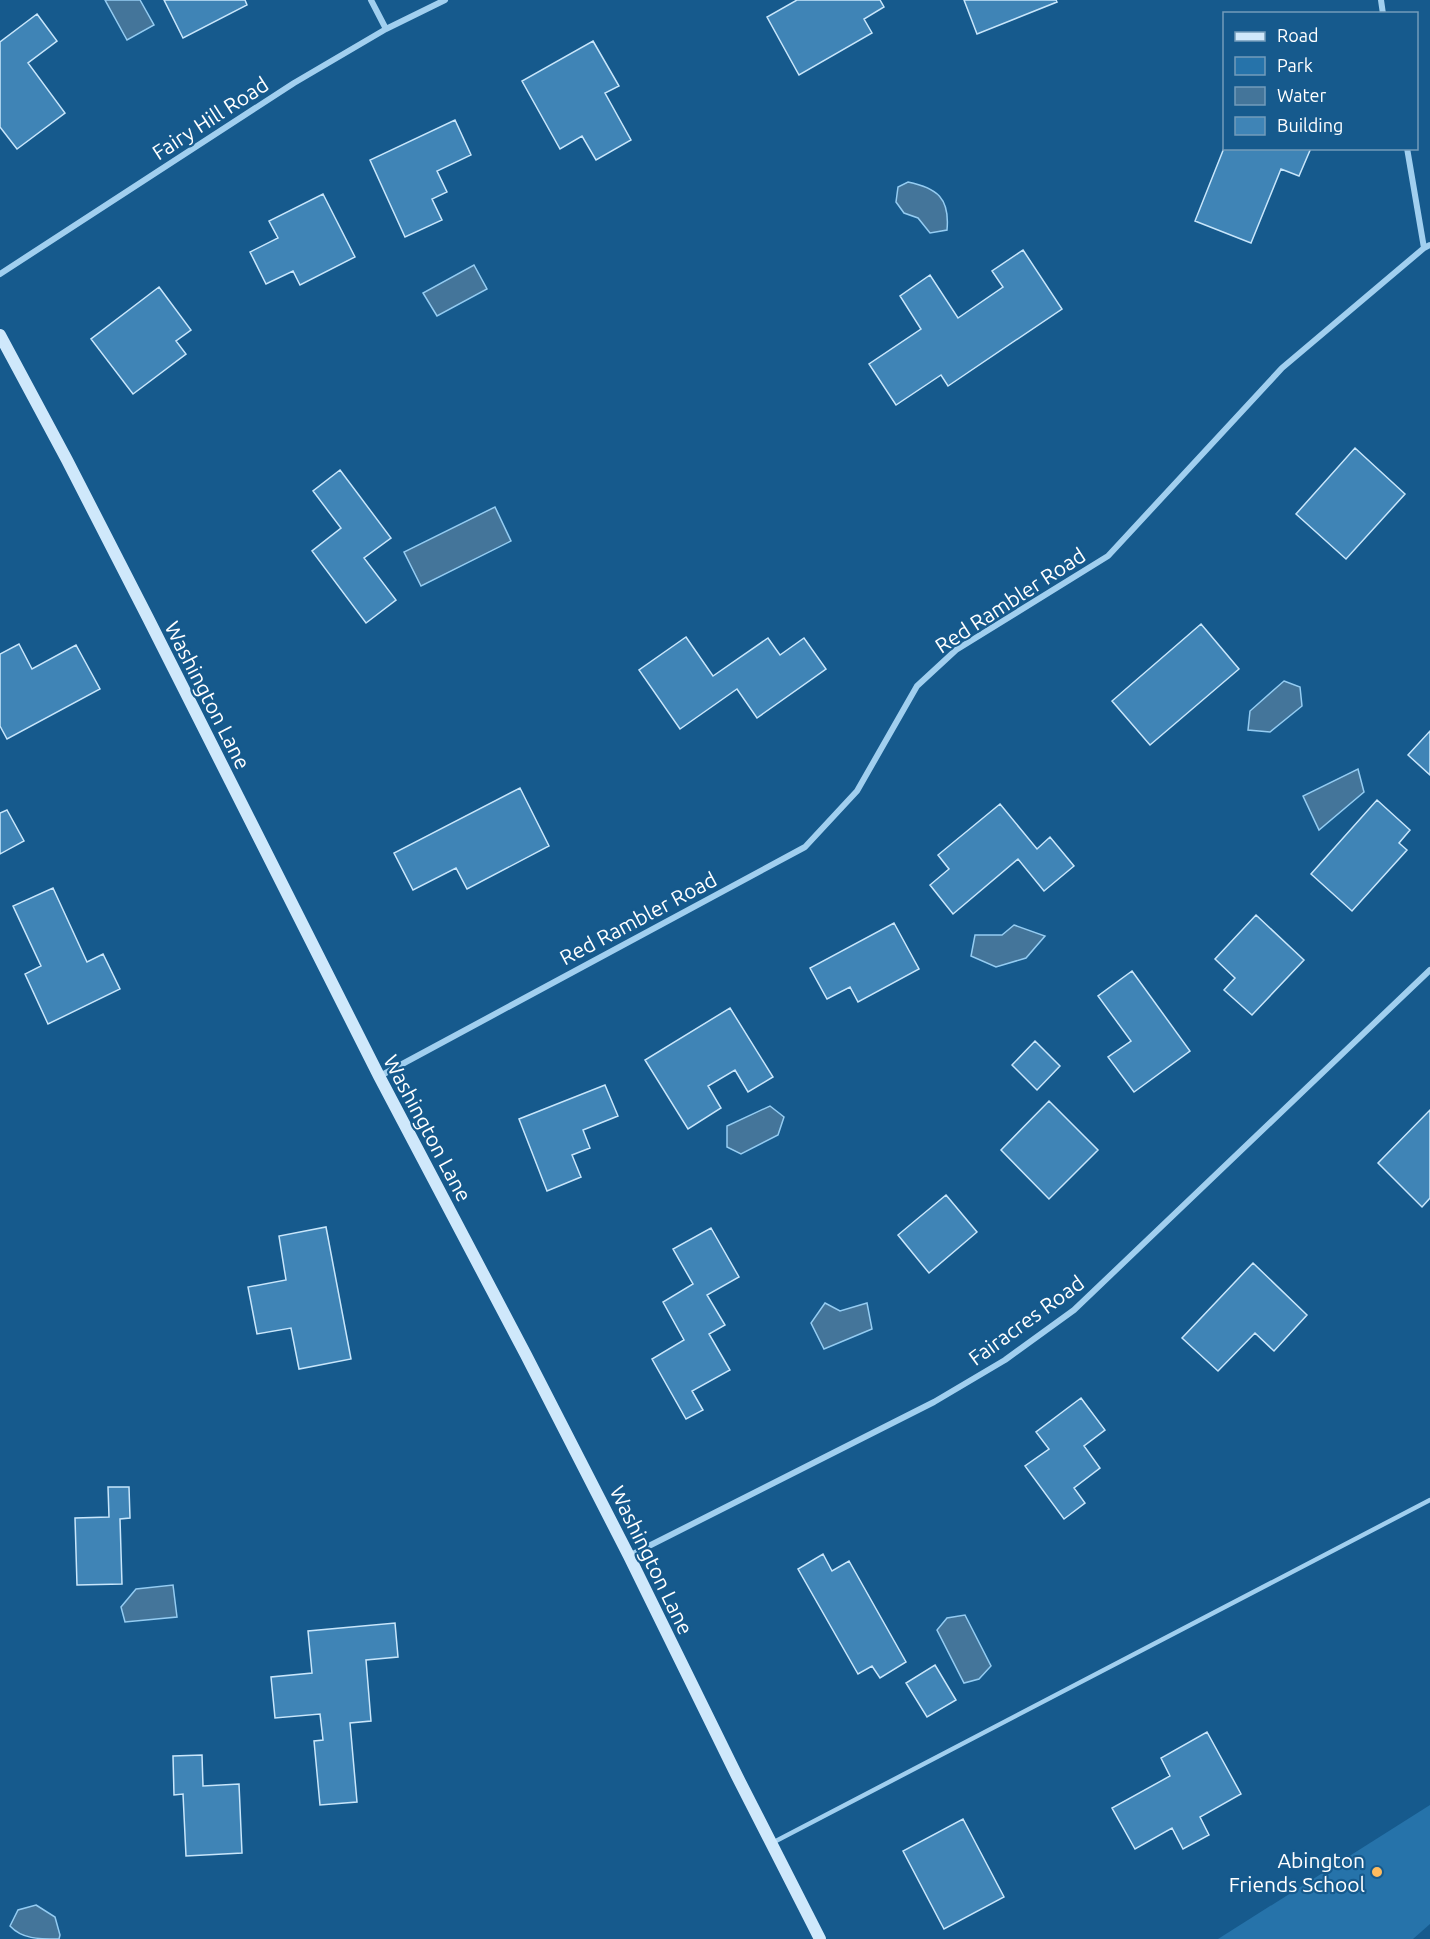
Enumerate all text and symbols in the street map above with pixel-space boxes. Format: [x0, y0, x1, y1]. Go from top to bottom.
legend [1223, 12, 1418, 150]
text: Road [1277, 25, 1319, 45]
text: Park [1277, 55, 1313, 75]
street label: Fairy Hill Road [147, 72, 273, 164]
text: Water [1277, 85, 1327, 105]
text: Building [1277, 115, 1343, 135]
street label: Red Rambler Road [930, 542, 1090, 658]
street label: Washington Lane [160, 617, 256, 773]
street label: Red Rambler Road [555, 867, 721, 969]
street label: Washington Lane [379, 1051, 477, 1205]
street label: Fairacres Road [964, 1270, 1088, 1370]
street label: Washington Lane [606, 1482, 698, 1638]
place label: Abington Friends School [1229, 1848, 1365, 1896]
marker: Abington Friends School [1370, 1865, 1384, 1879]

